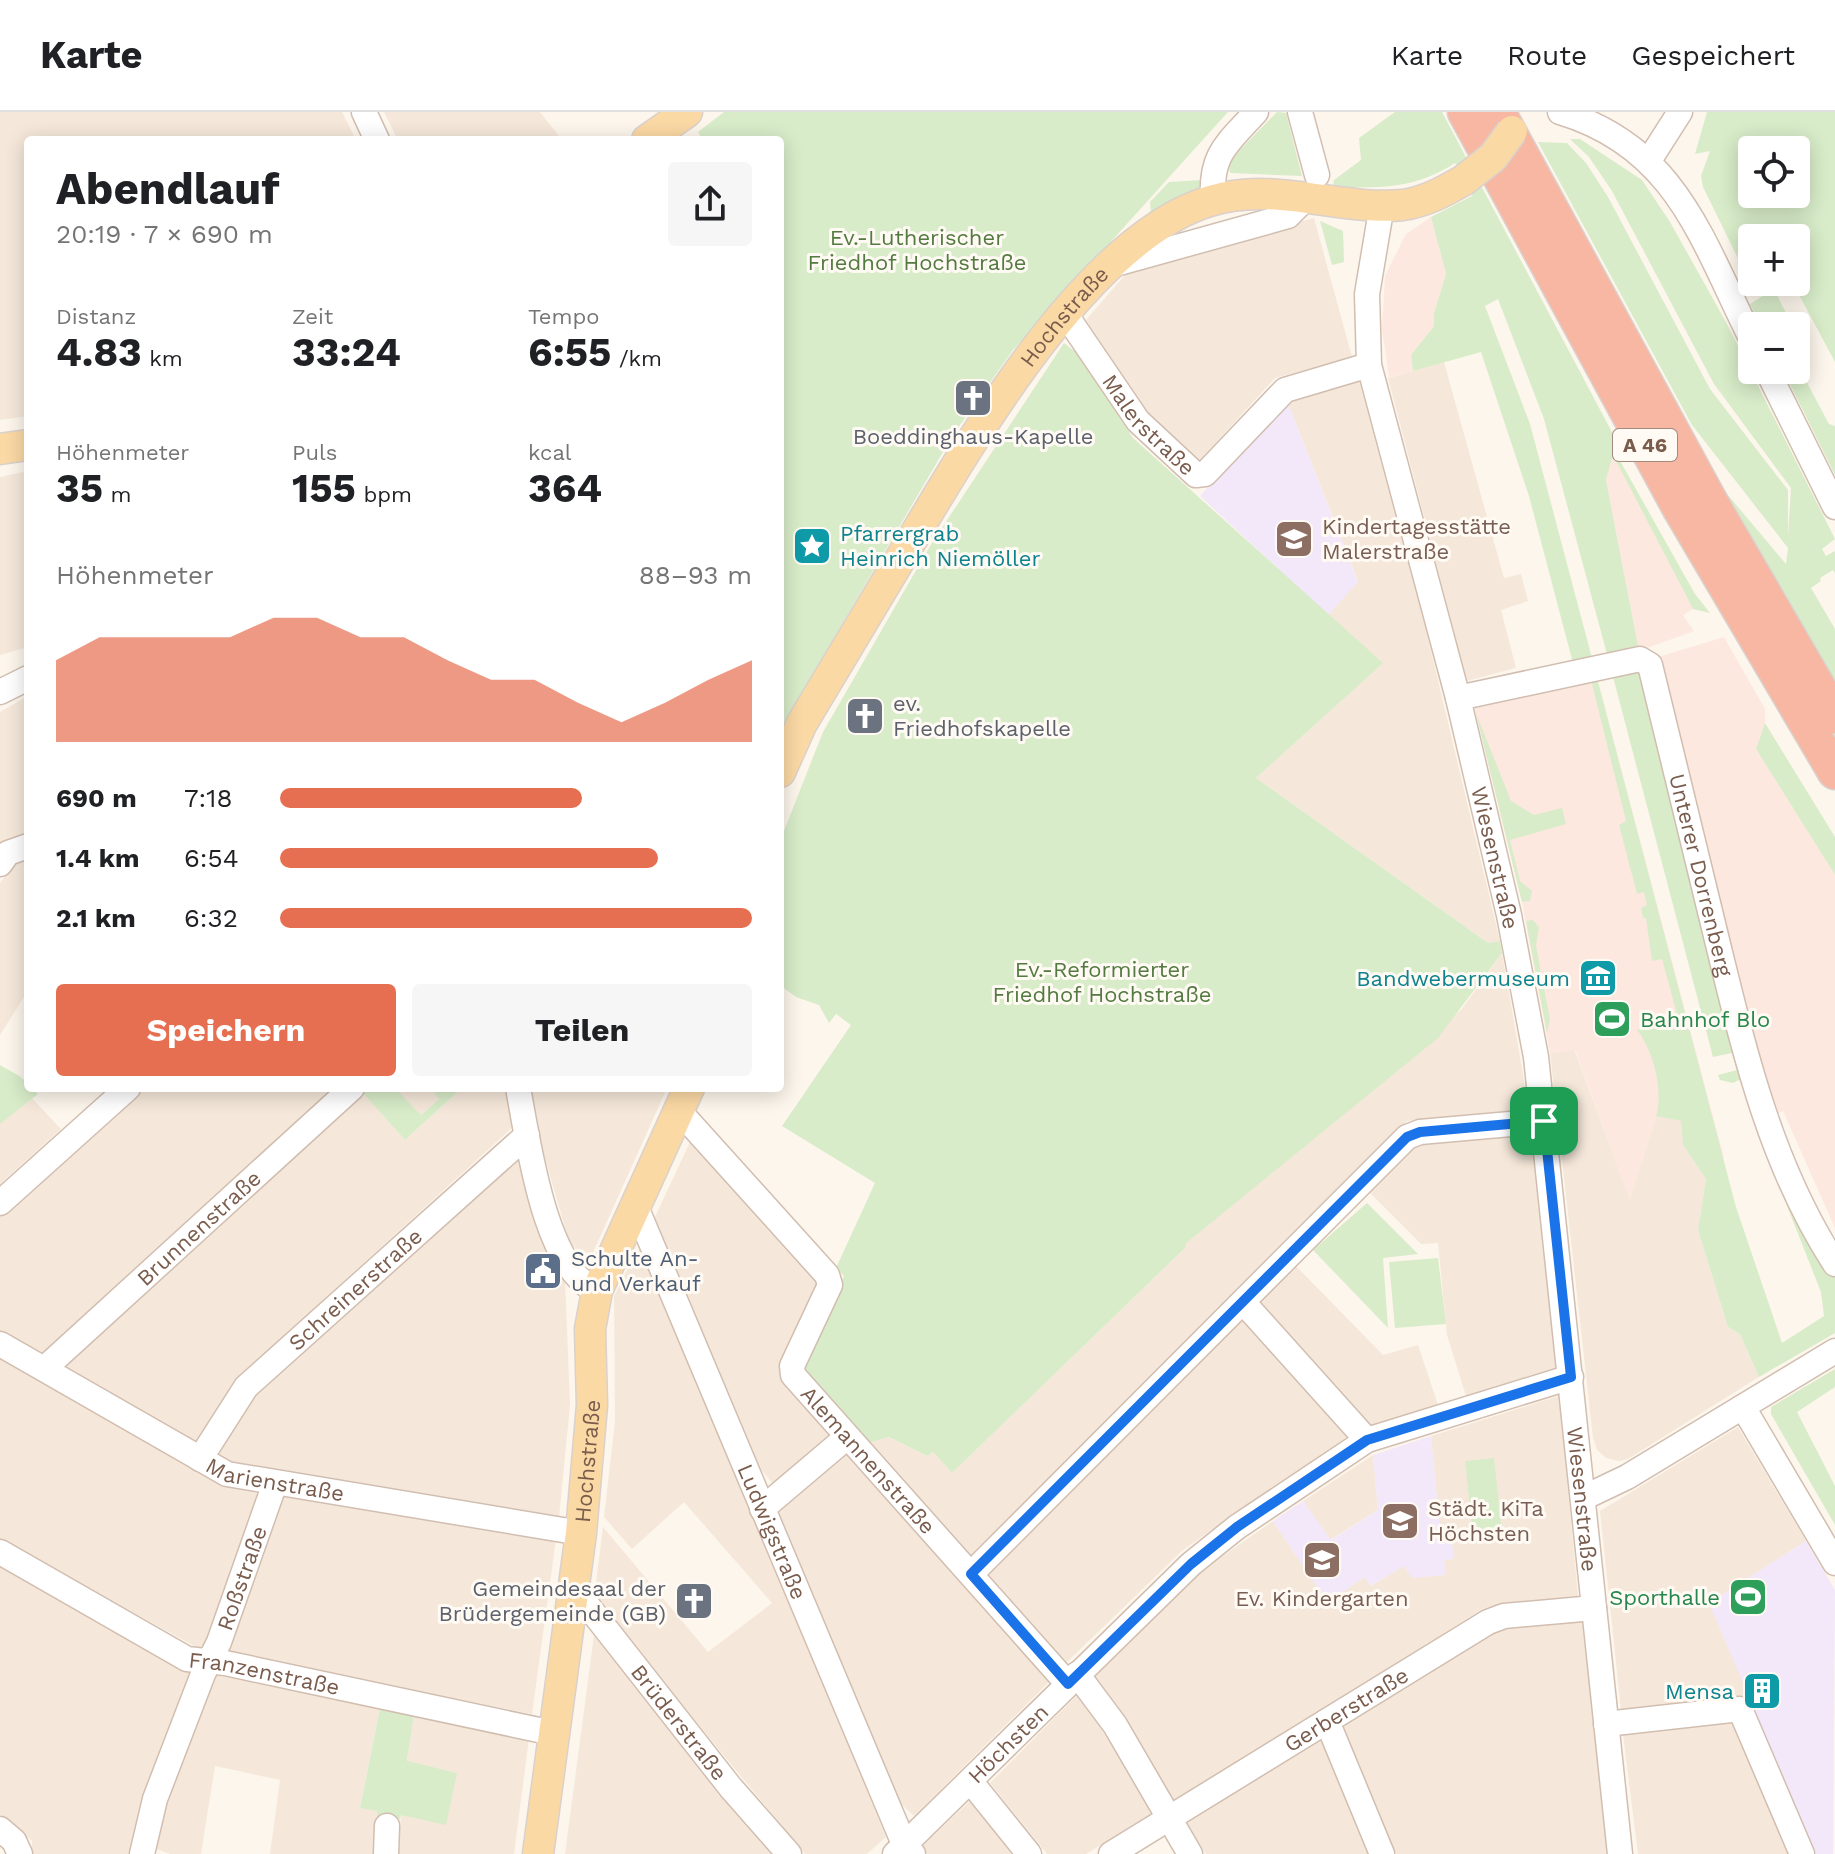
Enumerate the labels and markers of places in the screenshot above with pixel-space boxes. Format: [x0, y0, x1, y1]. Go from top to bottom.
church icon: Boeddinghaus-Kapelle [952, 377, 994, 419]
place label: Boeddinghaus-Kapelle [853, 424, 1093, 449]
place label: Kindertagesstätte Malerstraße [1322, 514, 1511, 564]
school or university icon: Kindertagesstätte Malerstraße [1273, 518, 1315, 560]
place label: Pfarrergrab Heinrich Niemöller [840, 521, 1040, 571]
place icon: Pfarrergrab Heinrich Niemöller [791, 525, 833, 567]
place label: ev. Friedhofskapelle [893, 691, 1071, 741]
church icon: ev. Friedhofskapelle [844, 695, 886, 737]
museum icon: Bandwebermuseum [1577, 957, 1619, 999]
place label: Bandwebermuseum [1356, 966, 1570, 991]
sports icon: Bahnhof Blo [1591, 998, 1633, 1040]
place label: Bahnhof Blo [1640, 1007, 1770, 1032]
pin [1510, 1087, 1578, 1155]
place label: Schulte An- und Verkauf [571, 1246, 701, 1296]
public building icon: Schulte An- und Verkauf [522, 1250, 564, 1292]
place label: Städt. KiTa Höchsten [1428, 1496, 1544, 1546]
school or university icon: Städt. KiTa Höchsten [1379, 1500, 1421, 1542]
school or university icon: Ev. Kindergarten [1301, 1539, 1343, 1581]
place label: Gemeindesaal der Brüdergemeinde (GB) [438, 1576, 666, 1626]
sports icon: Sporthalle [1727, 1576, 1769, 1618]
church icon: Gemeindesaal der Brüdergemeinde (GB) [673, 1580, 715, 1622]
place label: Sporthalle [1609, 1585, 1720, 1610]
place label: Ev. Kindergarten [1235, 1586, 1409, 1611]
building icon: Mensa [1741, 1670, 1783, 1712]
place label: Mensa [1665, 1679, 1734, 1704]

